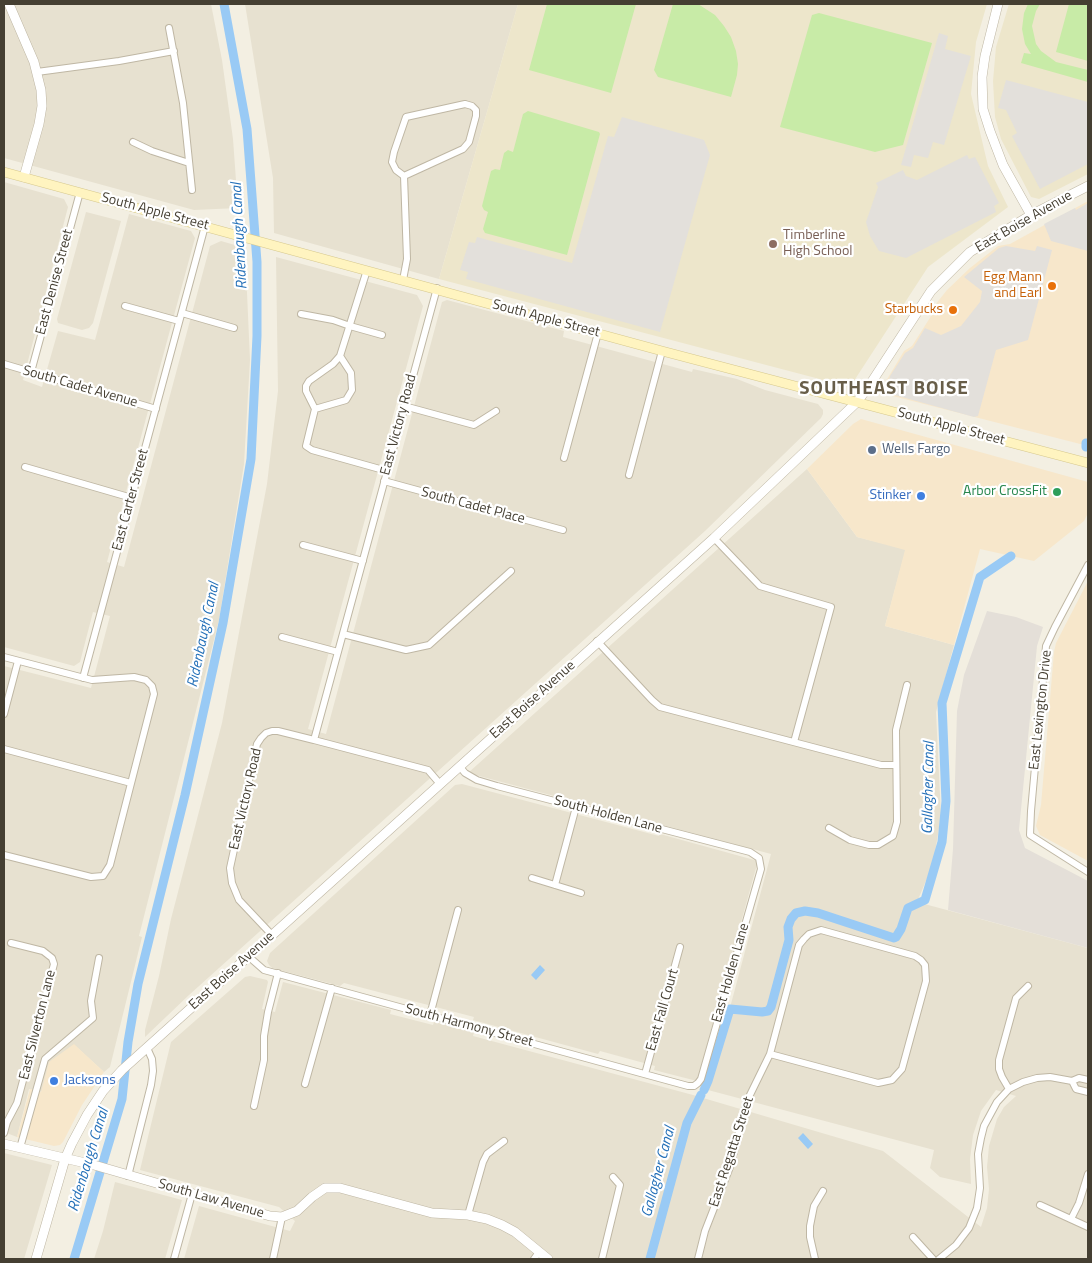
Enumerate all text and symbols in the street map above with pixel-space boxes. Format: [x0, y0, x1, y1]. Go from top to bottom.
water label: Ridenbaugh Canal [228, 182, 252, 290]
street label: East Boise Avenue [973, 188, 1075, 256]
street label: South Apple Street [99, 190, 211, 234]
street label: East Denise Street [33, 227, 77, 337]
place label: Timberline High School [783, 228, 853, 260]
marker: Timberline High School [767, 238, 779, 250]
place label: Egg Mann and Earl [983, 270, 1042, 302]
marker: Egg Mann and Earl [1046, 280, 1058, 292]
street label: South Apple Street [490, 297, 602, 341]
place label: Starbucks [885, 302, 943, 318]
marker: Starbucks [947, 304, 959, 316]
street label: South Cadet Avenue [21, 363, 139, 411]
street label: East Victory Road [377, 373, 421, 477]
district label: SOUTHEAST BOISE [797, 378, 971, 400]
street label: South Apple Street [895, 405, 1007, 449]
place label: Wells Fargo [882, 442, 951, 458]
marker: Wells Fargo [866, 444, 878, 456]
street label: East Carter Street [109, 447, 153, 553]
street label: South Cadet Place [419, 484, 527, 528]
place label: Arbor CrossFit [963, 484, 1047, 500]
marker: Arbor CrossFit [1051, 486, 1063, 498]
place label: Stinker [870, 488, 911, 504]
marker: Stinker [915, 490, 927, 502]
water label: Ridenbaugh Canal [184, 581, 224, 689]
street label: East Lexington Drive [1026, 649, 1056, 771]
street label: East Boise Avenue [487, 657, 579, 743]
water label: Gallagher Canal [919, 742, 939, 834]
street label: East Victory Road [226, 747, 266, 851]
street label: South Holden Lane [552, 792, 664, 838]
street label: East Holden Lane [709, 921, 753, 1025]
street label: East Boise Avenue [186, 928, 278, 1014]
street label: East Fall Court [643, 967, 683, 1053]
street label: East Silverton Lane [16, 968, 60, 1082]
street label: South Harmony Street [403, 1001, 535, 1051]
place label: Jacksons [64, 1073, 116, 1089]
marker: Jacksons [48, 1075, 60, 1087]
street label: East Regatta Street [706, 1095, 758, 1209]
water label: Ridenbaugh Canal [65, 1106, 113, 1214]
water label: Gallagher Canal [638, 1125, 680, 1219]
street label: South Law Avenue [156, 1176, 266, 1222]

